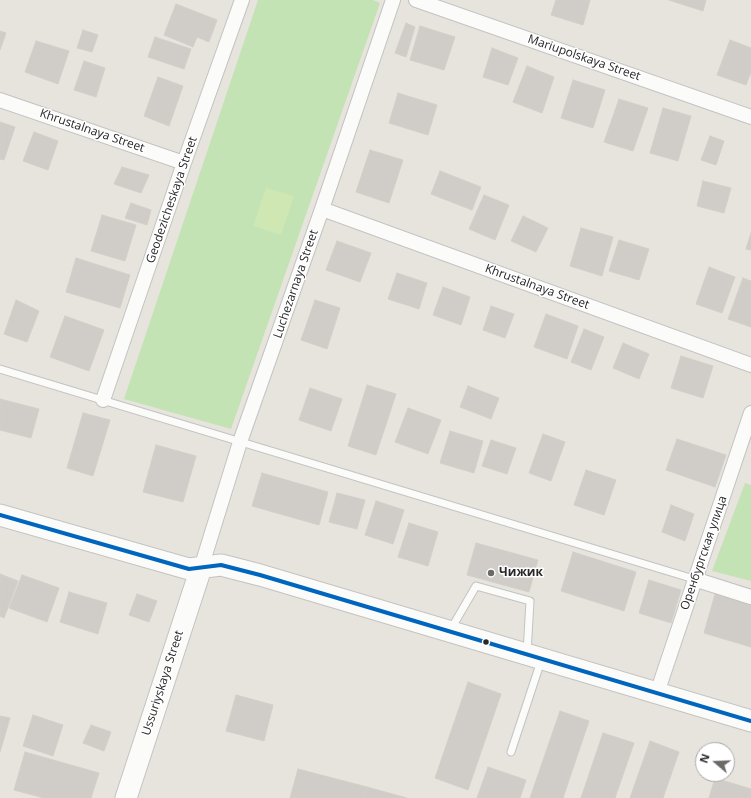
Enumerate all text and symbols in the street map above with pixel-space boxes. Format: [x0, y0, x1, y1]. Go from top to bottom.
street label: Mariupolskaya Street [526, 32, 642, 84]
street label: Khrustalnaya Street [38, 106, 146, 156]
street label: Geodezicheskaya Street [143, 135, 201, 265]
street label: Luchezarnaya Street [271, 228, 321, 340]
street label: Khrustalnaya Street [483, 261, 591, 313]
street label: Оренбургская улица [678, 494, 730, 612]
place label: Чижик [499, 566, 543, 580]
marker: Чижик [486, 568, 496, 578]
street label: Ussuriyskaya Street [139, 629, 187, 737]
unlabelled marker [481, 637, 491, 647]
north arrow [695, 742, 735, 782]
text: N [696, 752, 713, 765]

